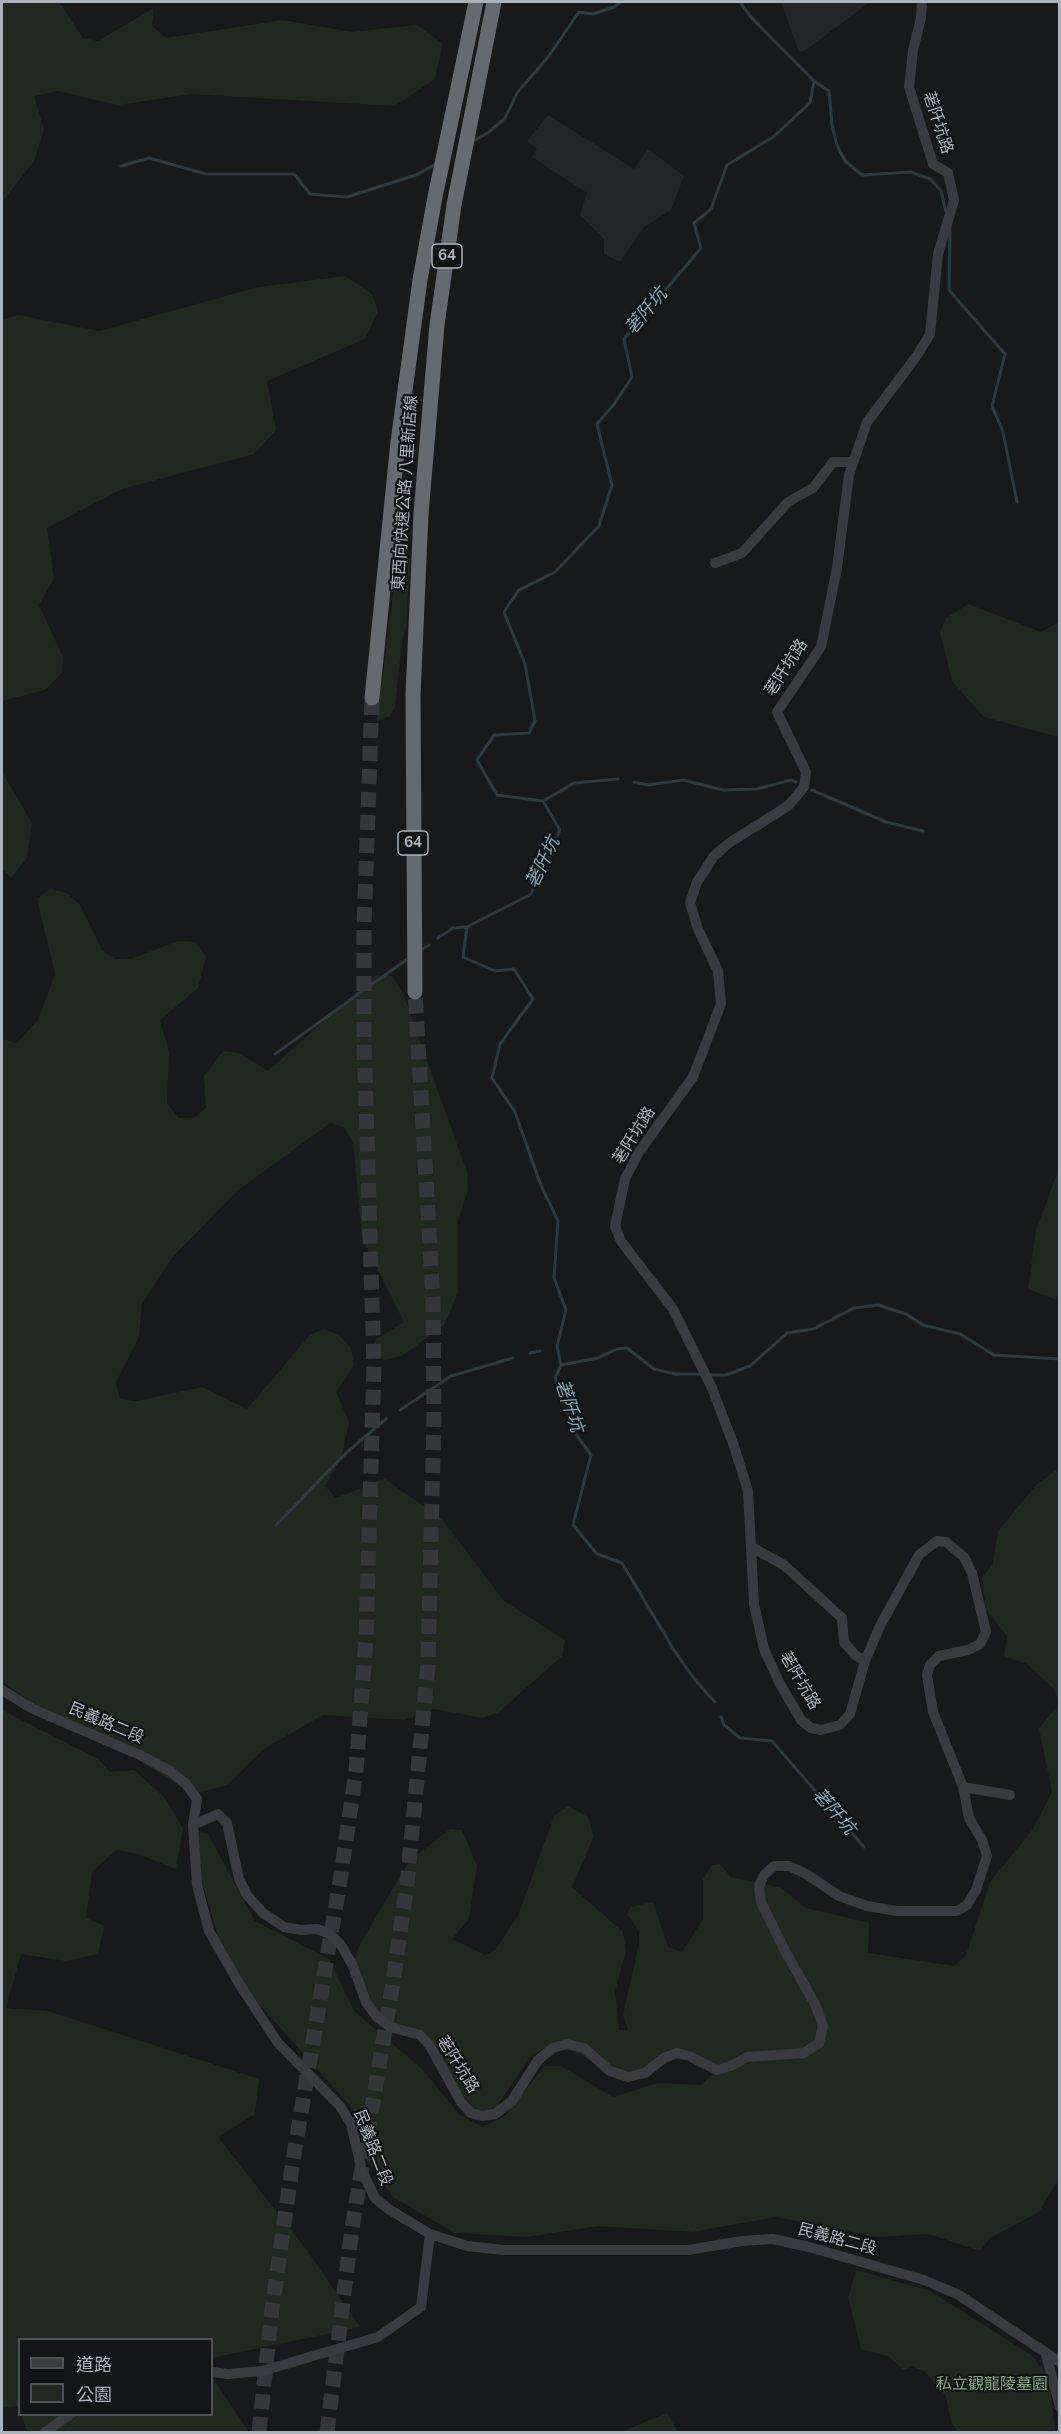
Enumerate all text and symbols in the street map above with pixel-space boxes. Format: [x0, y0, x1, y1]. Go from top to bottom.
street label: 荖阡坑路 [918, 90, 956, 156]
road number: 64 [432, 244, 462, 268]
water label: 荖阡坑 [621, 284, 673, 340]
street label: 東西向快速公路 八里新店線 [390, 395, 422, 591]
street label: 荖阡坑路 [762, 636, 812, 700]
road number: 64 [398, 831, 428, 855]
water label: 荖阡坑 [522, 834, 566, 892]
street label: 荖阡坑路 [610, 1104, 660, 1168]
water label: 荖阡坑 [549, 1377, 587, 1435]
street label: 荖阡坑路 [775, 1648, 823, 1714]
street label: 民義路二段 [65, 1700, 147, 1748]
water label: 荖阡坑 [807, 1785, 859, 1839]
street label: 荖阡坑路 [432, 2033, 482, 2097]
street label: 民義路二段 [349, 2107, 395, 2189]
street label: 民義路二段 [796, 2220, 878, 2260]
legend [18, 2338, 213, 2416]
text: 道路 [76, 2353, 112, 2377]
park label: 私立觀龍陵墓園 [936, 2375, 1048, 2395]
text: 公園 [76, 2383, 112, 2407]

